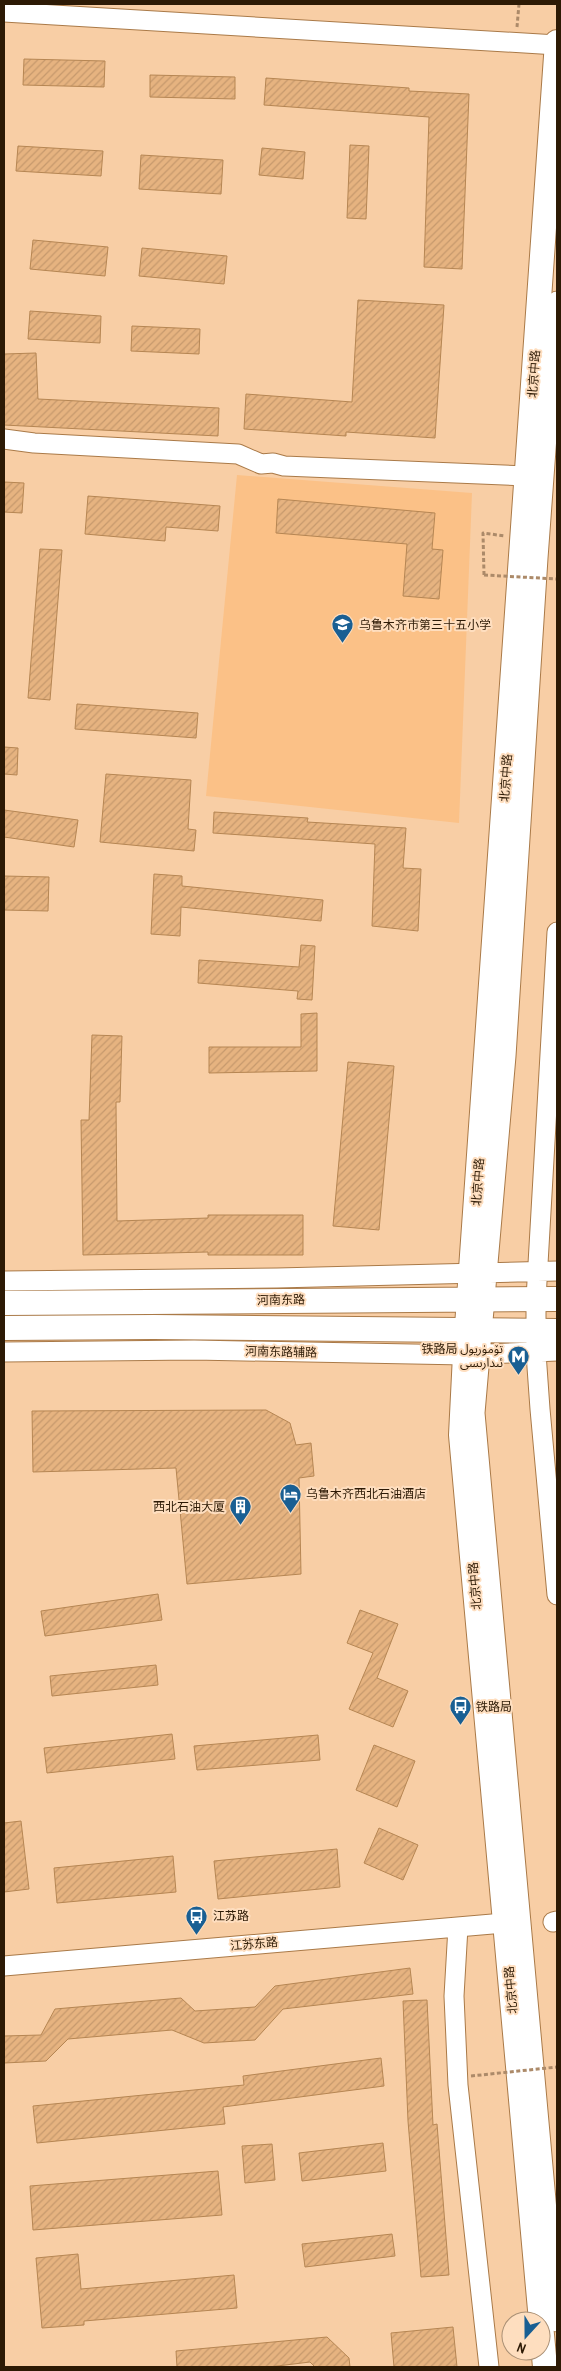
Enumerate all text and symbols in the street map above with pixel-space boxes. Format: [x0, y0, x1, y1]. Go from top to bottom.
street label: 北京中路 [524, 349, 544, 399]
school or university icon: 乌鲁木齐市第三十五小学 [331, 613, 355, 644]
place label: 乌鲁木齐市第三十五小学 [359, 617, 491, 633]
street label: 北京中路 [496, 753, 516, 803]
street label: 北京中路 [468, 1157, 488, 1207]
street label: 河南东路 [257, 1292, 305, 1308]
place label: 铁路局 تۆمۈريول ئىدارىسى [421, 1341, 503, 1371]
street label: 河南东路辅路 [245, 1343, 317, 1361]
metro station icon: 铁路局 تۆمۈريول ئىدارىسى [507, 1344, 531, 1375]
hotel icon: 乌鲁木齐西北石油酒店 [278, 1482, 302, 1513]
place label: 乌鲁木齐西北石油酒店 [306, 1486, 426, 1502]
building icon: 西北石油大厦 [229, 1495, 253, 1526]
place label: 西北石油大厦 [153, 1499, 225, 1515]
street label: 北京中路 [465, 1561, 485, 1611]
bus stop icon: 铁路局 [448, 1695, 472, 1726]
place label: 铁路局 [476, 1699, 512, 1715]
bus stop icon: 江苏路 [185, 1904, 209, 1935]
place label: 江苏路 [213, 1908, 249, 1924]
street label: 江苏东路 [229, 1934, 279, 1954]
street label: 北京中路 [501, 1965, 521, 2015]
north arrow [501, 2311, 551, 2361]
text: N [514, 2338, 528, 2358]

